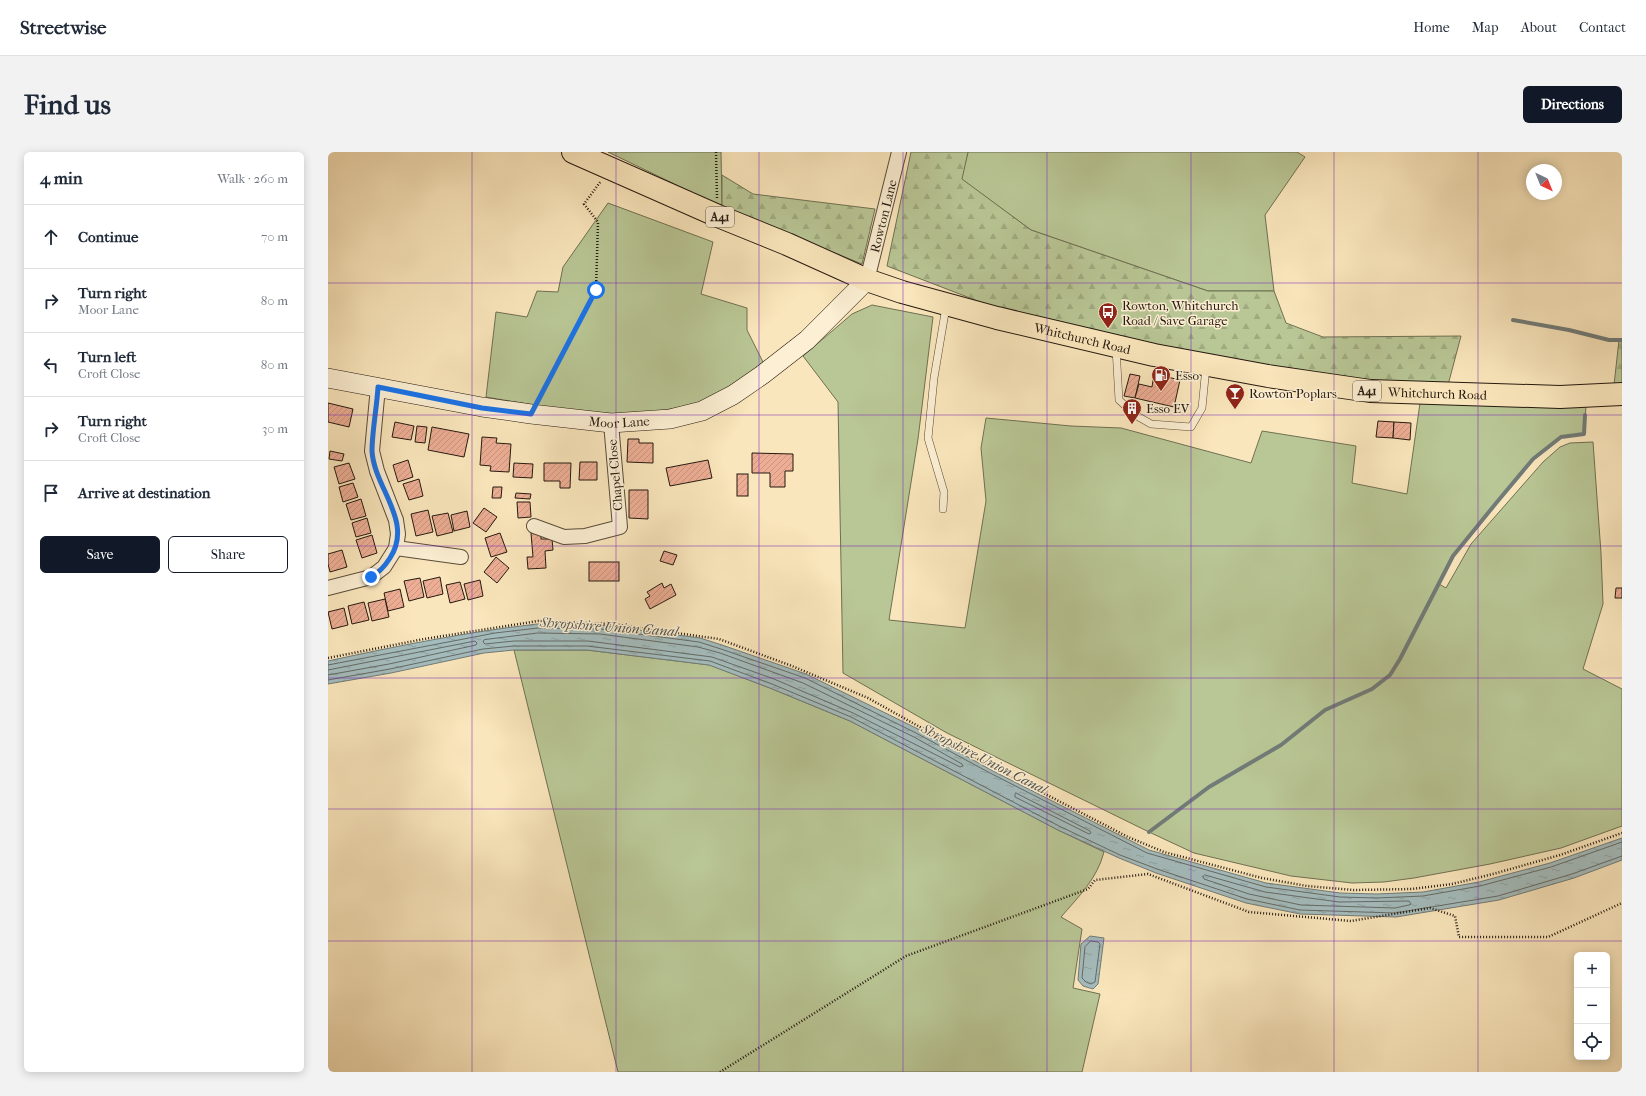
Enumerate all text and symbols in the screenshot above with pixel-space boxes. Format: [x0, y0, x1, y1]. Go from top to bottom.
text: Streetwise [20, 17, 106, 39]
text: Home [1413, 19, 1450, 36]
text: Map [1472, 19, 1499, 36]
text: About [1521, 19, 1557, 36]
text: Contact [1579, 19, 1626, 36]
button: Directions [1523, 86, 1622, 123]
text: Find us [24, 88, 111, 121]
north arrow [1526, 164, 1562, 200]
text: 4 min [40, 168, 83, 188]
text: Walk · 260 m [217, 171, 288, 186]
street label: Rowton Lane [867, 177, 899, 254]
road number: A41 [706, 207, 734, 227]
icon: ahead [40, 226, 62, 248]
text: Continue [78, 228, 138, 246]
text: 70 m [261, 229, 288, 244]
route start [587, 281, 605, 299]
text: Turn right [78, 284, 147, 302]
icon: right [40, 290, 62, 312]
text: 80 m [261, 293, 288, 308]
place label: Rowton, Whitchurch Road / Save Garage [1122, 298, 1239, 328]
bus stop icon: Rowton, Whitchurch Road / Save Garage [1097, 301, 1119, 329]
text: Moor Lane [78, 302, 139, 317]
street label: Whitchurch Road [1032, 319, 1133, 357]
text: Turn left [78, 348, 136, 366]
icon: left [40, 354, 62, 376]
text: 80 m [261, 357, 288, 372]
fuel station icon: Esso [1150, 364, 1172, 392]
text: Croft Close [78, 366, 140, 381]
place label: Esso [1175, 368, 1200, 383]
road number: A41 [1353, 381, 1381, 401]
bar icon: Rowton Poplars [1224, 382, 1246, 410]
street label: Whitchurch Road [1387, 384, 1488, 402]
place label: Rowton Poplars [1249, 386, 1337, 401]
building icon: Esso EV [1121, 397, 1143, 425]
place label: Esso EV [1146, 401, 1190, 416]
text: Turn right [78, 412, 147, 430]
street label: Moor Lane [588, 413, 651, 431]
icon: right [40, 418, 62, 440]
text: 30 m [262, 421, 288, 436]
text: Croft Close [78, 430, 140, 445]
street label: Chapel Close [604, 438, 626, 511]
icon: arrive [40, 482, 62, 504]
text: Arrive at destination [78, 484, 210, 502]
button: Save [40, 536, 160, 573]
button: Share [168, 536, 288, 573]
route end [362, 568, 380, 586]
water label: Shropshire Union Canal [538, 614, 680, 640]
water label: Shropshire Union Canal [918, 720, 1051, 799]
map controls [1574, 952, 1610, 1060]
button: + [1574, 952, 1610, 988]
button: − [1574, 988, 1610, 1024]
button: locate [1574, 1024, 1610, 1060]

